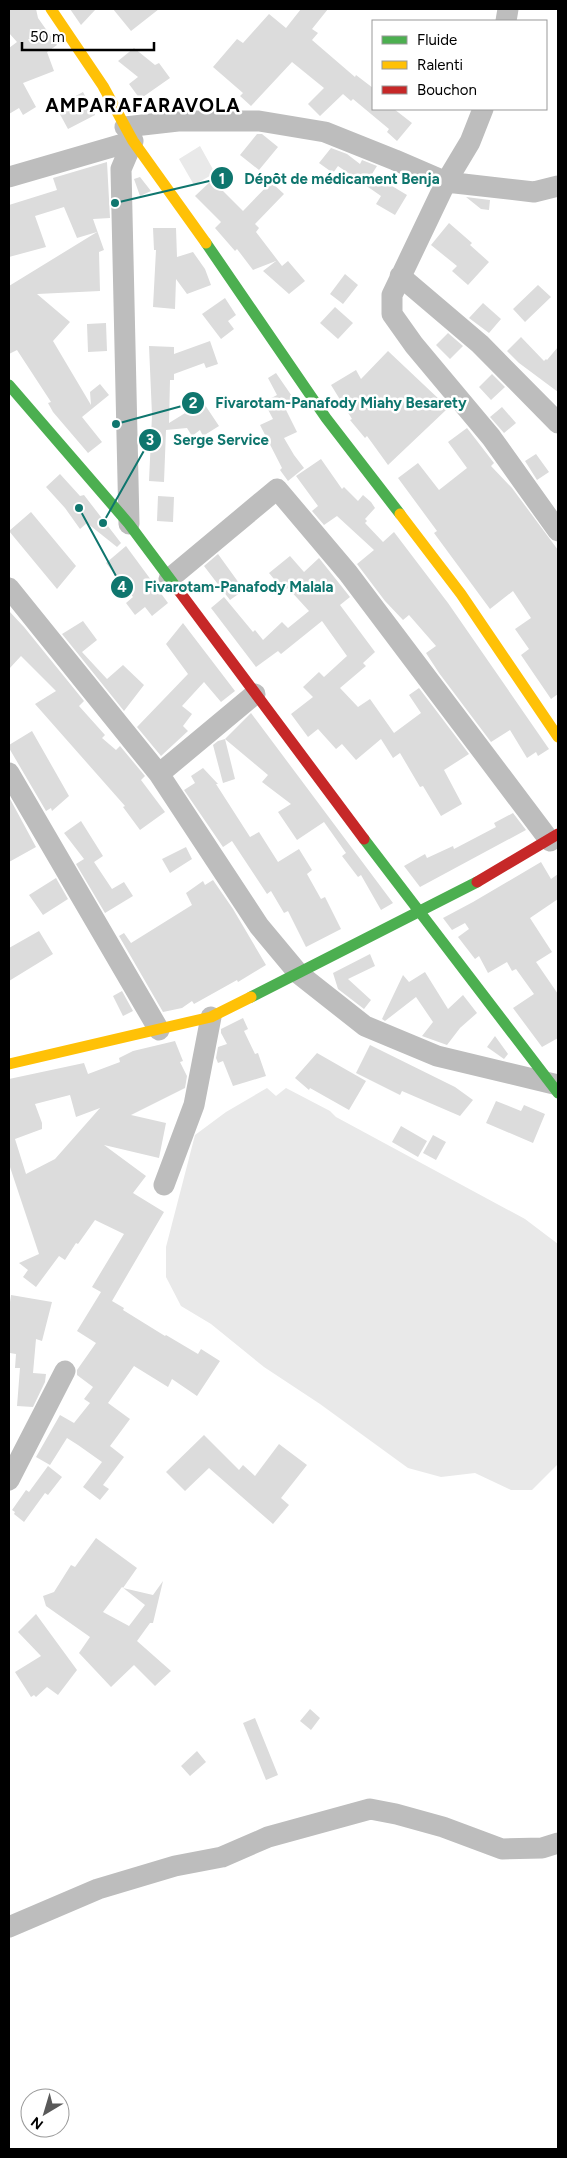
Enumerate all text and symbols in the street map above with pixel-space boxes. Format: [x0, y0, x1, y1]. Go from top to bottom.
scale bar [22, 20, 155, 52]
legend [372, 20, 547, 110]
text: 50 m [30, 28, 65, 46]
text: Fluide [417, 31, 457, 49]
text: Ralenti [417, 56, 463, 74]
text: Bouchon [417, 81, 477, 99]
district label: AMPARAFARAVOLA [45, 94, 241, 117]
callout: Dépôt de médicament Benja [209, 163, 450, 193]
text: 1 [219, 170, 225, 188]
text: Dépôt de médicament Benja [244, 170, 440, 188]
callout: Fivarotam-Panafody Miahy Besarety [180, 388, 477, 418]
text: 2 [189, 394, 198, 412]
text: Fivarotam-Panafody Miahy Besarety [215, 394, 467, 412]
callout: Serge Service [138, 425, 279, 455]
text: 3 [146, 431, 154, 449]
text: Serge Service [173, 431, 270, 449]
callout: Fivarotam-Panafody Malala [110, 572, 344, 602]
text: 4 [117, 578, 127, 596]
text: Fivarotam-Panafody Malala [144, 578, 334, 596]
north arrow [20, 2088, 70, 2138]
text: N [28, 2113, 47, 2133]

